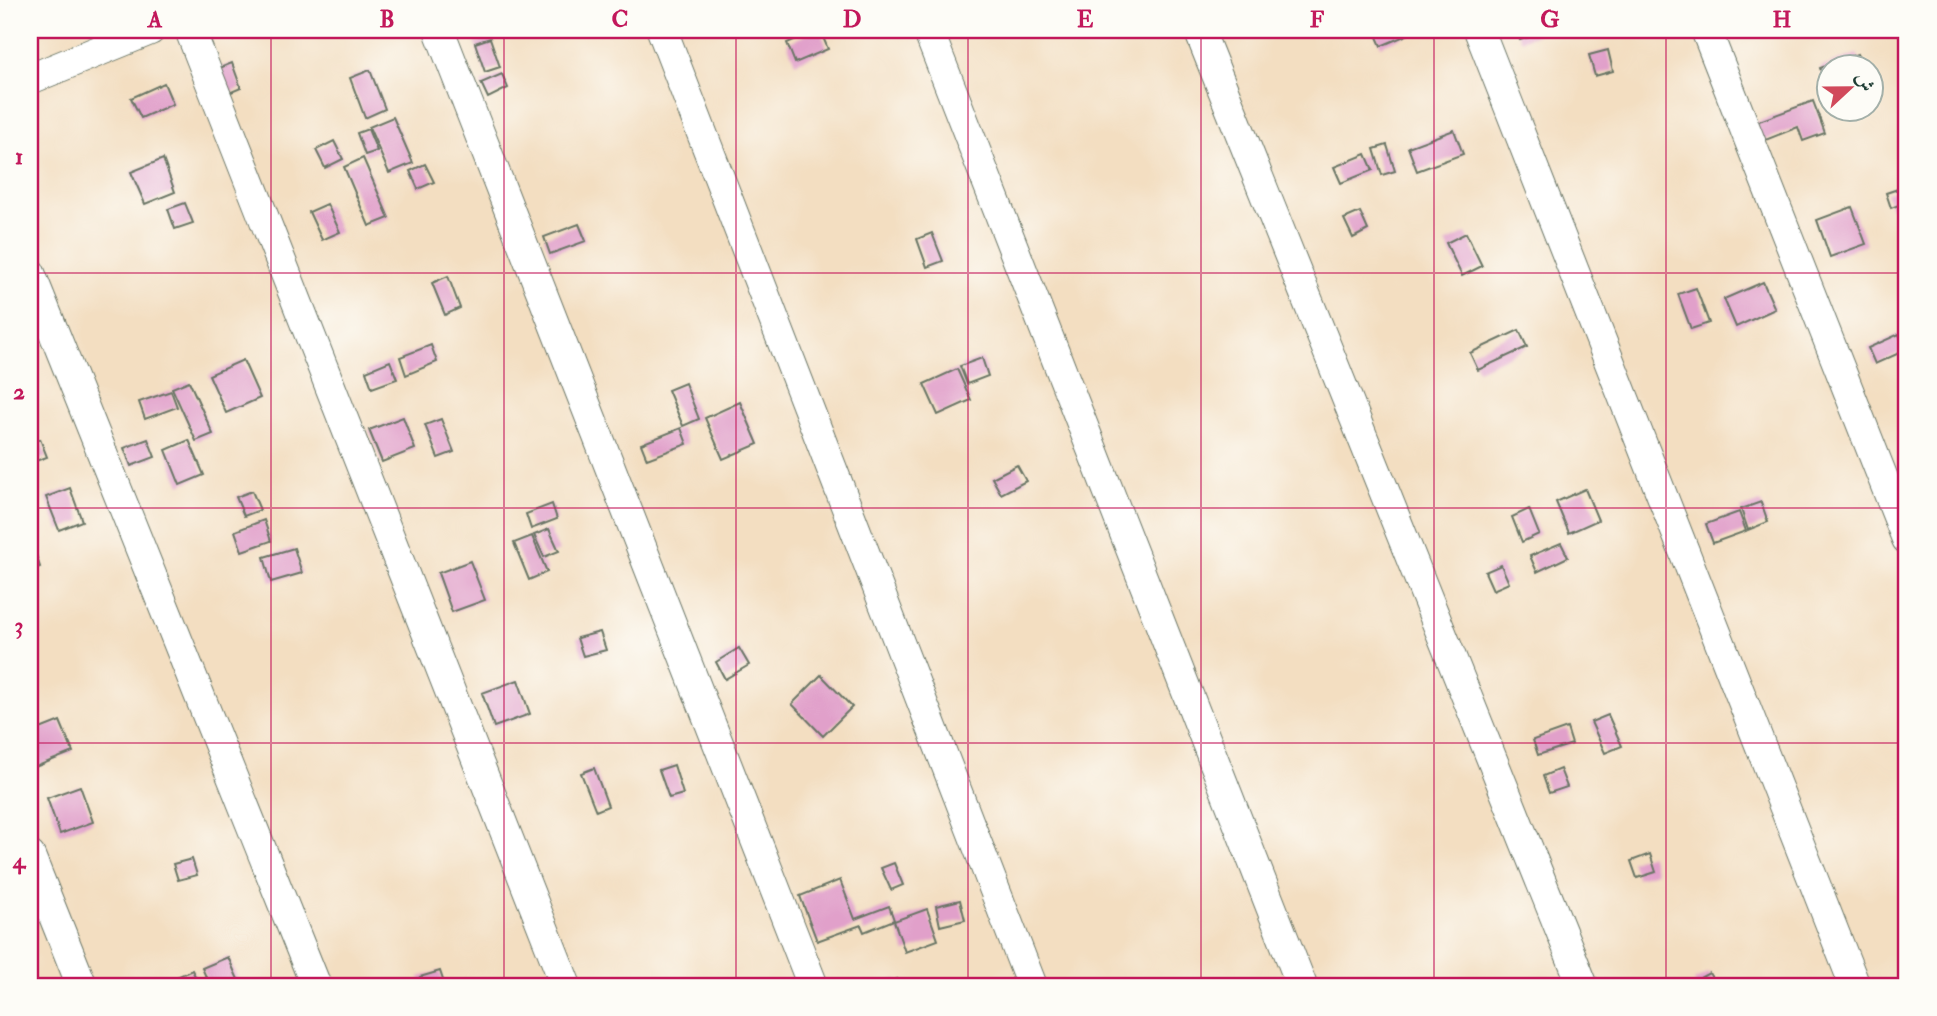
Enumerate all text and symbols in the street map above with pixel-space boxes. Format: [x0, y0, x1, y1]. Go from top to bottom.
text: A [147, 5, 163, 34]
text: B [379, 5, 395, 34]
text: C [612, 5, 628, 34]
text: D [843, 5, 861, 34]
text: E [1077, 5, 1094, 34]
text: F [1310, 5, 1325, 34]
text: G [1540, 5, 1560, 34]
text: H [1773, 5, 1792, 34]
north arrow [1814, 52, 1884, 122]
text: ش [1850, 69, 1879, 95]
text: 1 [15, 142, 23, 171]
text: 2 [13, 377, 25, 406]
text: 3 [15, 611, 23, 640]
text: 4 [12, 846, 27, 875]

